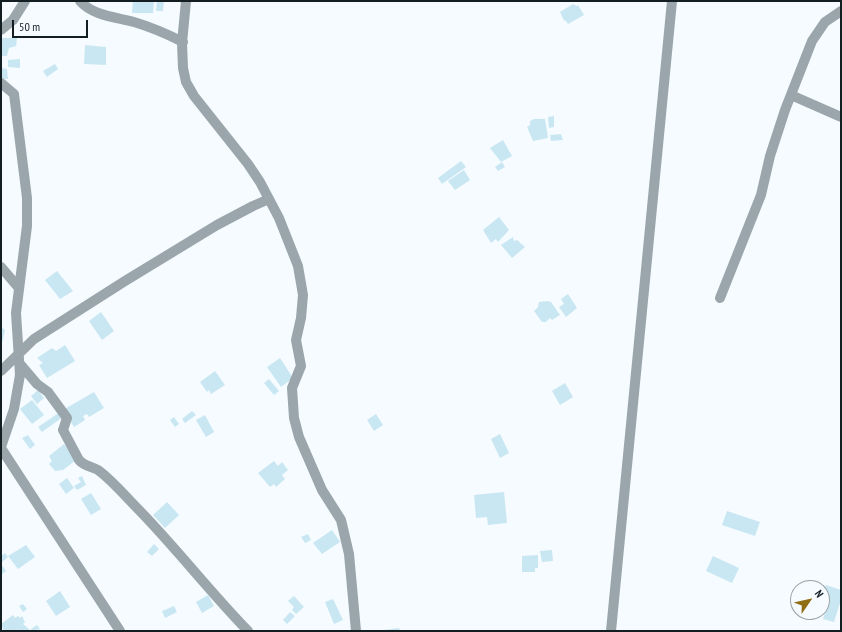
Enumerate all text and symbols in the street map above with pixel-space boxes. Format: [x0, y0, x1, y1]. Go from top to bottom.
scale bar [14, 12, 90, 38]
text: 50 m [19, 19, 40, 34]
north arrow [790, 580, 830, 620]
text: N [812, 587, 827, 600]

